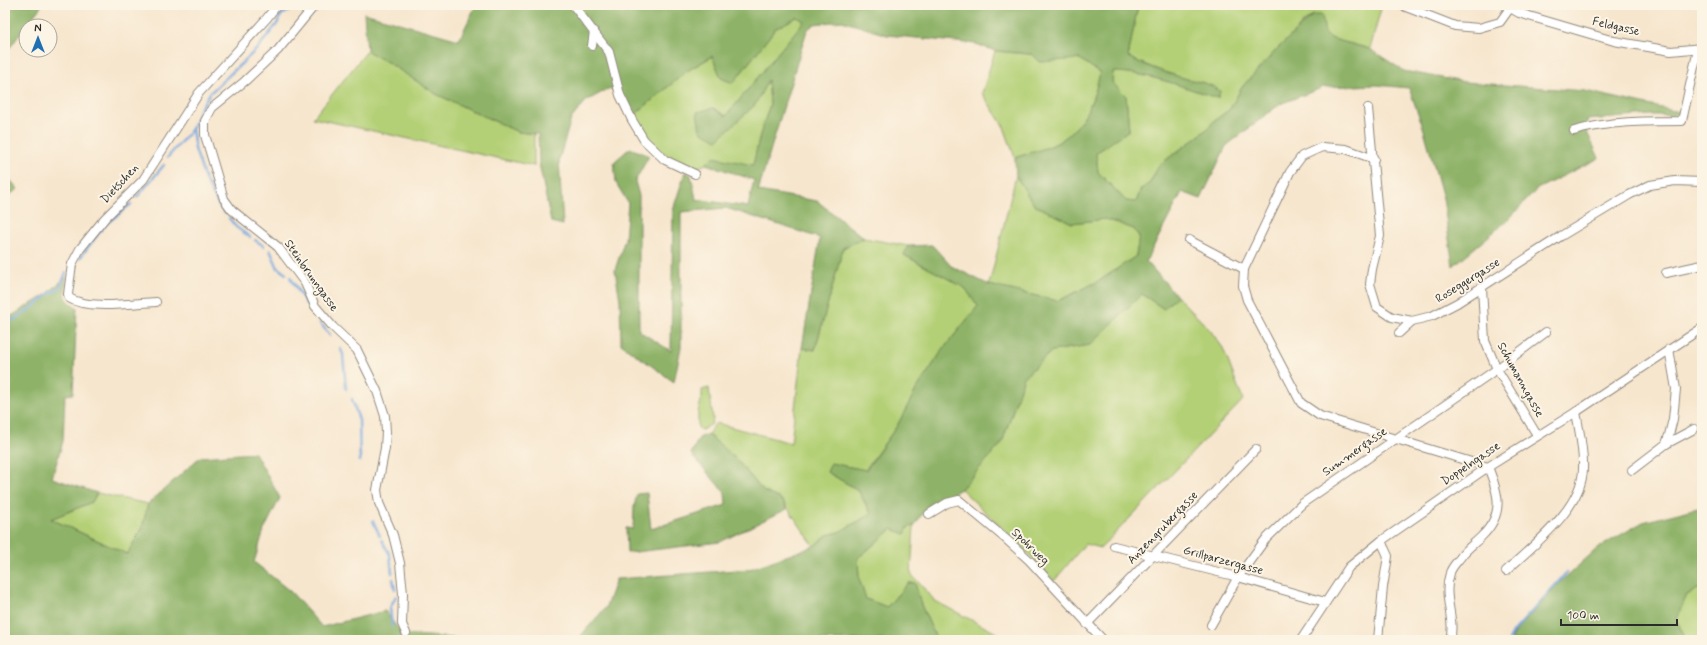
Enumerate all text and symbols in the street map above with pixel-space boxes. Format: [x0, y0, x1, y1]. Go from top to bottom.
street label: Feldgasse [1591, 14, 1642, 40]
north arrow [18, 18, 58, 58]
text: N [34, 22, 42, 36]
street label: Dietschen [97, 161, 143, 207]
street label: Steinbrunngasse [280, 237, 342, 316]
street label: Roseggergasse [1433, 255, 1503, 307]
street label: Schumanngasse [1493, 340, 1547, 420]
street label: Summergasse [1319, 424, 1391, 481]
street label: Doppelngasse [1438, 438, 1504, 490]
street label: Anzengrubergasse [1124, 488, 1203, 569]
street label: Spohrweg [1008, 525, 1052, 569]
street label: Grillparzergasse [1181, 543, 1265, 579]
scale bar [1561, 601, 1677, 627]
text: 100 m [1567, 608, 1599, 624]

